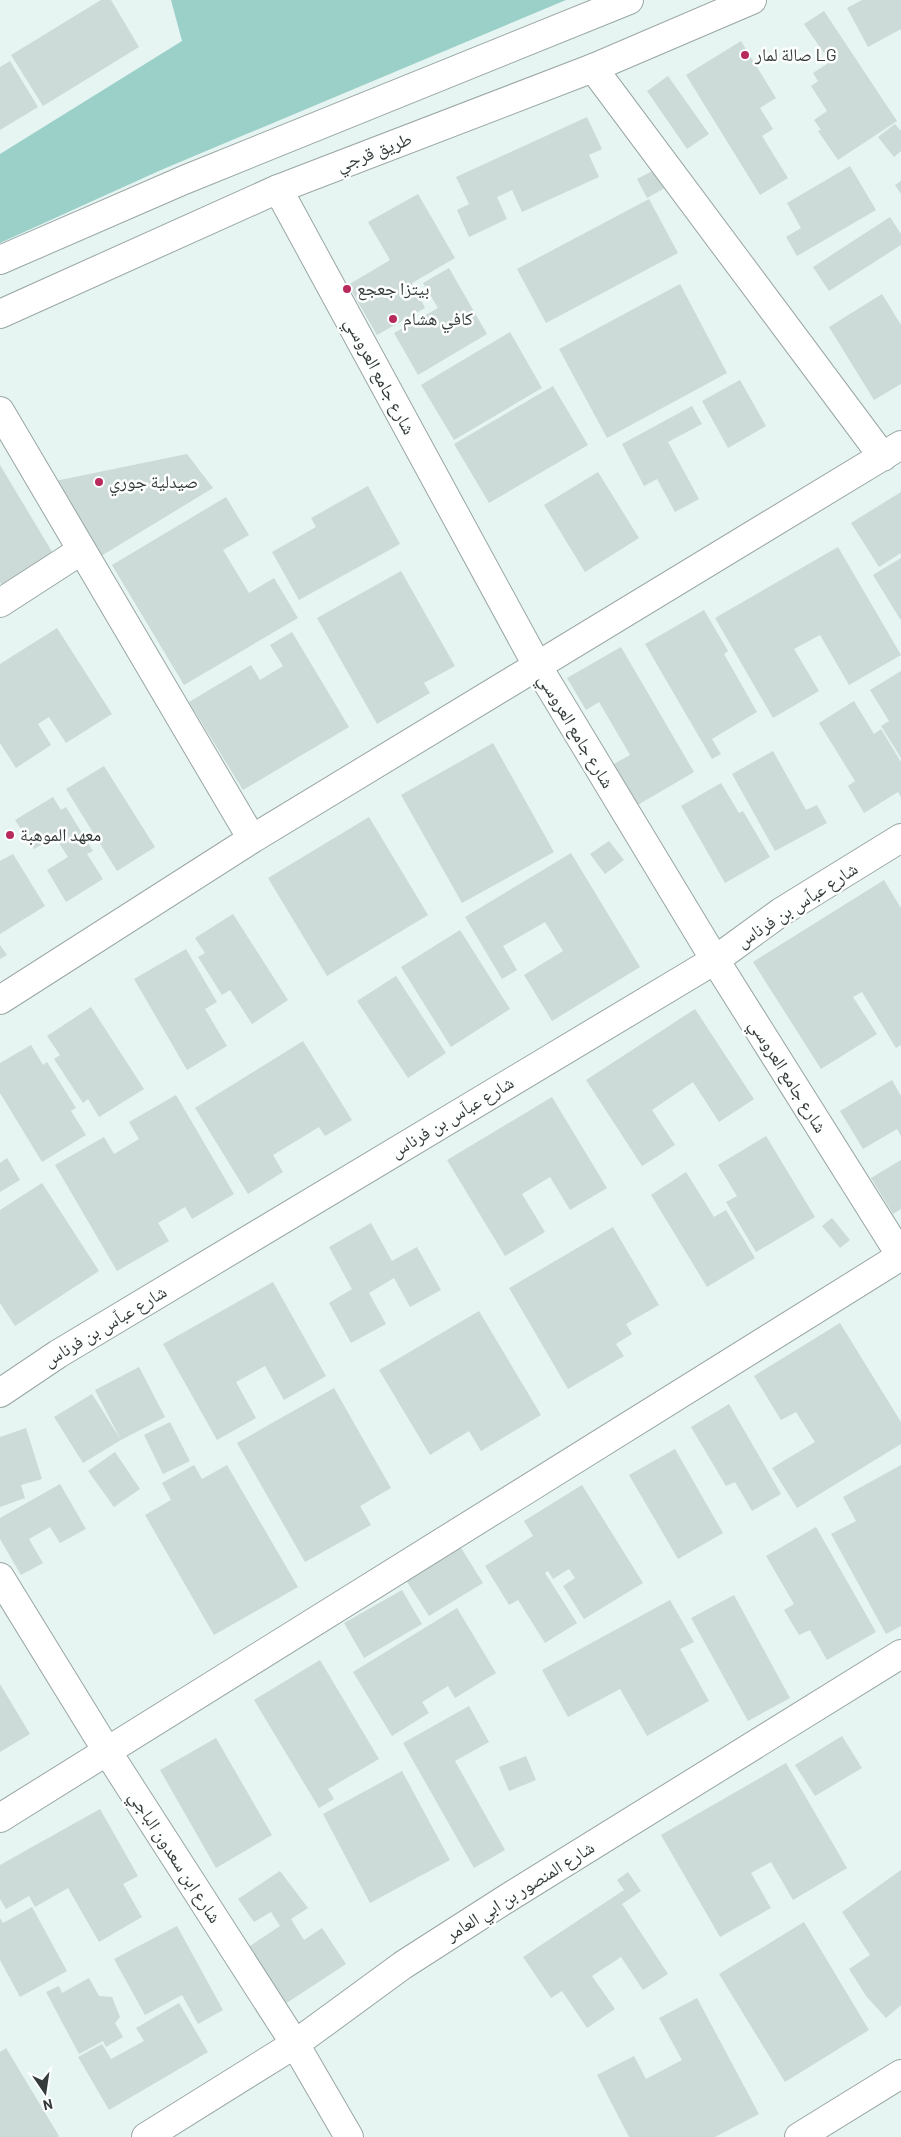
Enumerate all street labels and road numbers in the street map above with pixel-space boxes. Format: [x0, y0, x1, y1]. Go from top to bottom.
street label: طريق قرجي [333, 127, 416, 180]
street label: شارع جامع العروسي [337, 313, 421, 440]
street label: شارع جامع العروسي [530, 669, 620, 794]
street label: شارع عباّس بن فرناس [732, 857, 862, 952]
street label: شارع جامع العروسي [741, 1015, 833, 1139]
street label: شارع عباّس بن فرناس [386, 1071, 518, 1163]
street label: شارع عباّس بن فرناس [39, 1280, 171, 1372]
street label: شارع ابن سعدون الباجي [121, 1786, 227, 1929]
street label: شارع المنصور بن ابي العامر [440, 1835, 600, 1949]

